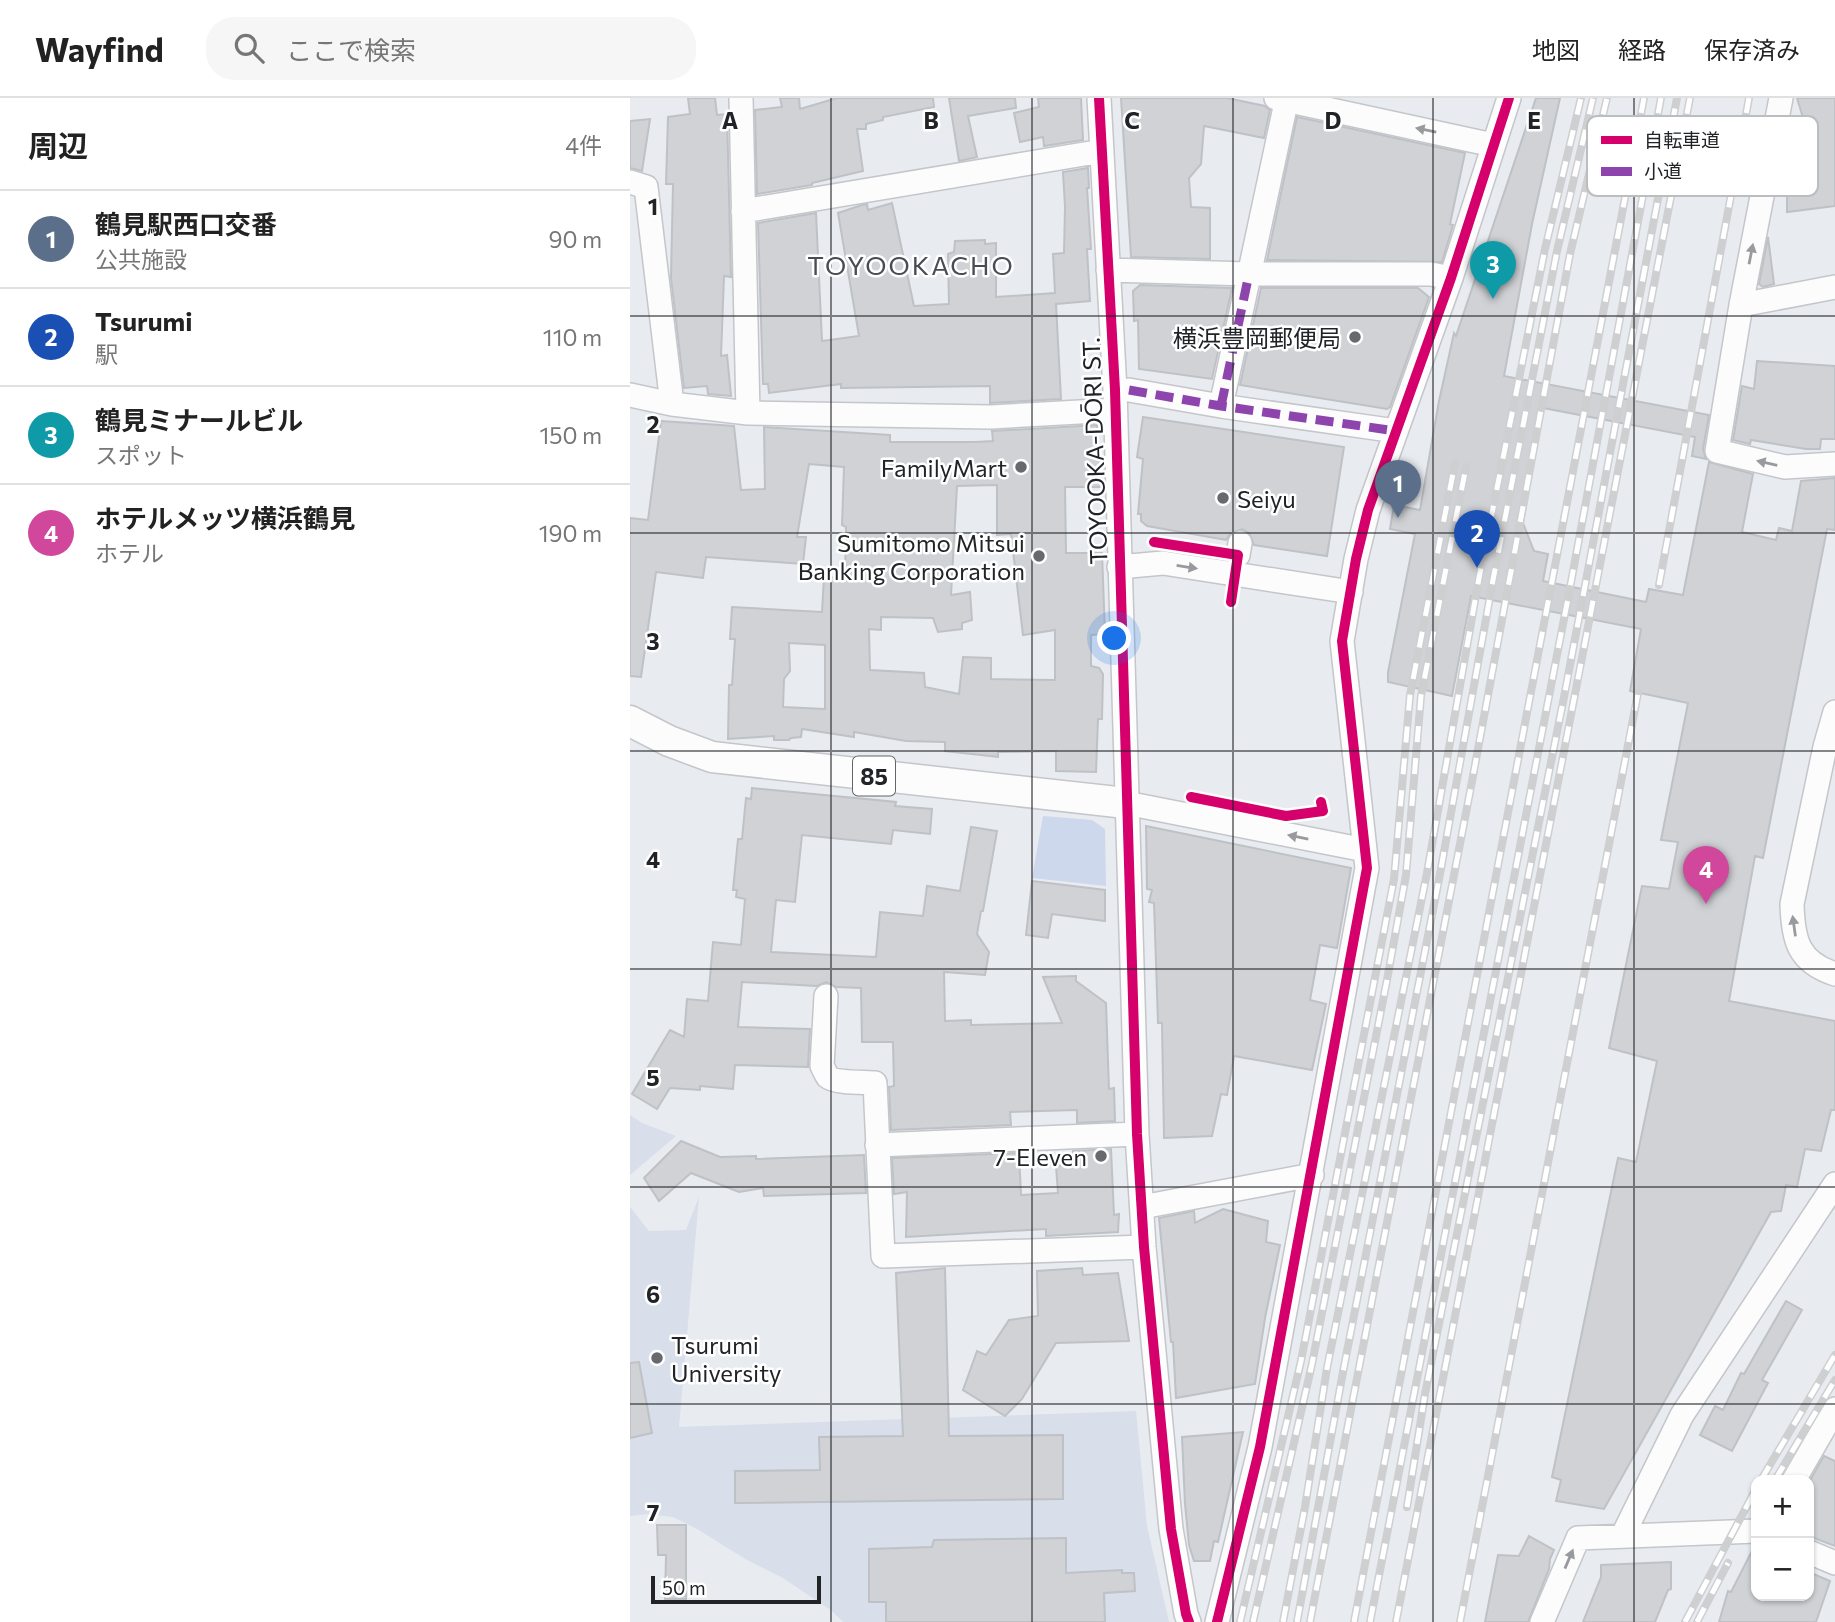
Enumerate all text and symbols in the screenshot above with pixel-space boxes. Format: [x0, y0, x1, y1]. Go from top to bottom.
search box [206, 17, 696, 80]
text: Wayfind [35, 28, 164, 69]
icon: search [230, 29, 268, 67]
text: ここで検索 [286, 34, 416, 65]
text: 地図 [1532, 35, 1580, 64]
text: 経路 [1618, 35, 1666, 64]
text: 保存済み [1704, 35, 1800, 64]
text: A [722, 106, 739, 134]
text: B [923, 106, 939, 134]
text: C [1124, 106, 1140, 134]
text: D [1325, 106, 1342, 134]
text: E [1527, 106, 1541, 134]
legend [1587, 116, 1818, 196]
one-way arrow [1415, 125, 1437, 136]
text: 周辺 [28, 126, 88, 163]
text: 自転車道 [1644, 128, 1720, 151]
text: 4件 [565, 131, 602, 159]
text: 小道 [1644, 159, 1682, 182]
text: 1 [648, 192, 658, 220]
text: 鶴見駅西口交番 [95, 208, 277, 239]
text: 1 [46, 225, 56, 253]
text: 90 m [549, 225, 602, 253]
pin: 3 [1470, 241, 1516, 299]
one-way arrow [1745, 243, 1756, 265]
text: 公共施設 [95, 245, 187, 273]
district label: TOYOOKACHO [807, 249, 1015, 280]
text: Tsurumi [95, 305, 192, 336]
text: 2 [44, 323, 58, 351]
text: 110 m [543, 323, 602, 351]
place label: 横浜豊岡郵便局 [1173, 323, 1341, 352]
marker: 横浜豊岡郵便局 [1347, 329, 1363, 345]
street label: TOYOOKA-DŌRI ST. [1076, 337, 1112, 565]
text: 駅 [95, 340, 118, 368]
text: 鶴見ミナールビル [95, 404, 303, 435]
text: 2 [646, 410, 660, 438]
text: 3 [44, 421, 58, 449]
text: 150 m [539, 421, 602, 449]
text: スポット [95, 441, 187, 469]
place label: FamilyMart [881, 453, 1007, 482]
one-way arrow [1756, 457, 1778, 468]
marker: FamilyMart [1013, 459, 1029, 475]
pin: 1 [1375, 460, 1421, 518]
place label: Seiyu [1237, 484, 1296, 513]
marker: Seiyu [1215, 490, 1231, 506]
text: ホテルメッツ横浜鶴見 [95, 502, 355, 533]
pin: 2 [1454, 510, 1500, 568]
text: 4 [44, 519, 58, 547]
text: 190 m [539, 519, 602, 547]
place label: Sumitomo Mitsui Banking Corporation [798, 528, 1025, 585]
text: ホテル [95, 539, 164, 567]
marker: Sumitomo Mitsui Banking Corporation [1031, 548, 1047, 564]
one-way arrow [1176, 562, 1198, 573]
your location [1097, 621, 1131, 655]
text: 3 [646, 627, 660, 655]
road number: 85 [853, 756, 895, 796]
one-way arrow [1287, 831, 1309, 842]
text: 4 [646, 845, 660, 873]
pin: 4 [1683, 846, 1729, 904]
one-way arrow [1789, 915, 1800, 937]
text: 5 [646, 1063, 660, 1091]
place label: 7-Eleven [993, 1142, 1087, 1171]
marker: 7-Eleven [1093, 1148, 1109, 1164]
text: 6 [646, 1280, 660, 1308]
place label: Tsurumi University [671, 1330, 782, 1387]
marker: Tsurumi University [649, 1350, 665, 1366]
map controls [1751, 1475, 1814, 1601]
button: + [1751, 1475, 1814, 1538]
text: 7 [647, 1498, 659, 1526]
button: − [1751, 1538, 1814, 1601]
one-way arrow [1563, 1549, 1575, 1569]
scale bar [651, 1573, 821, 1605]
text: 50 m [662, 1576, 706, 1599]

